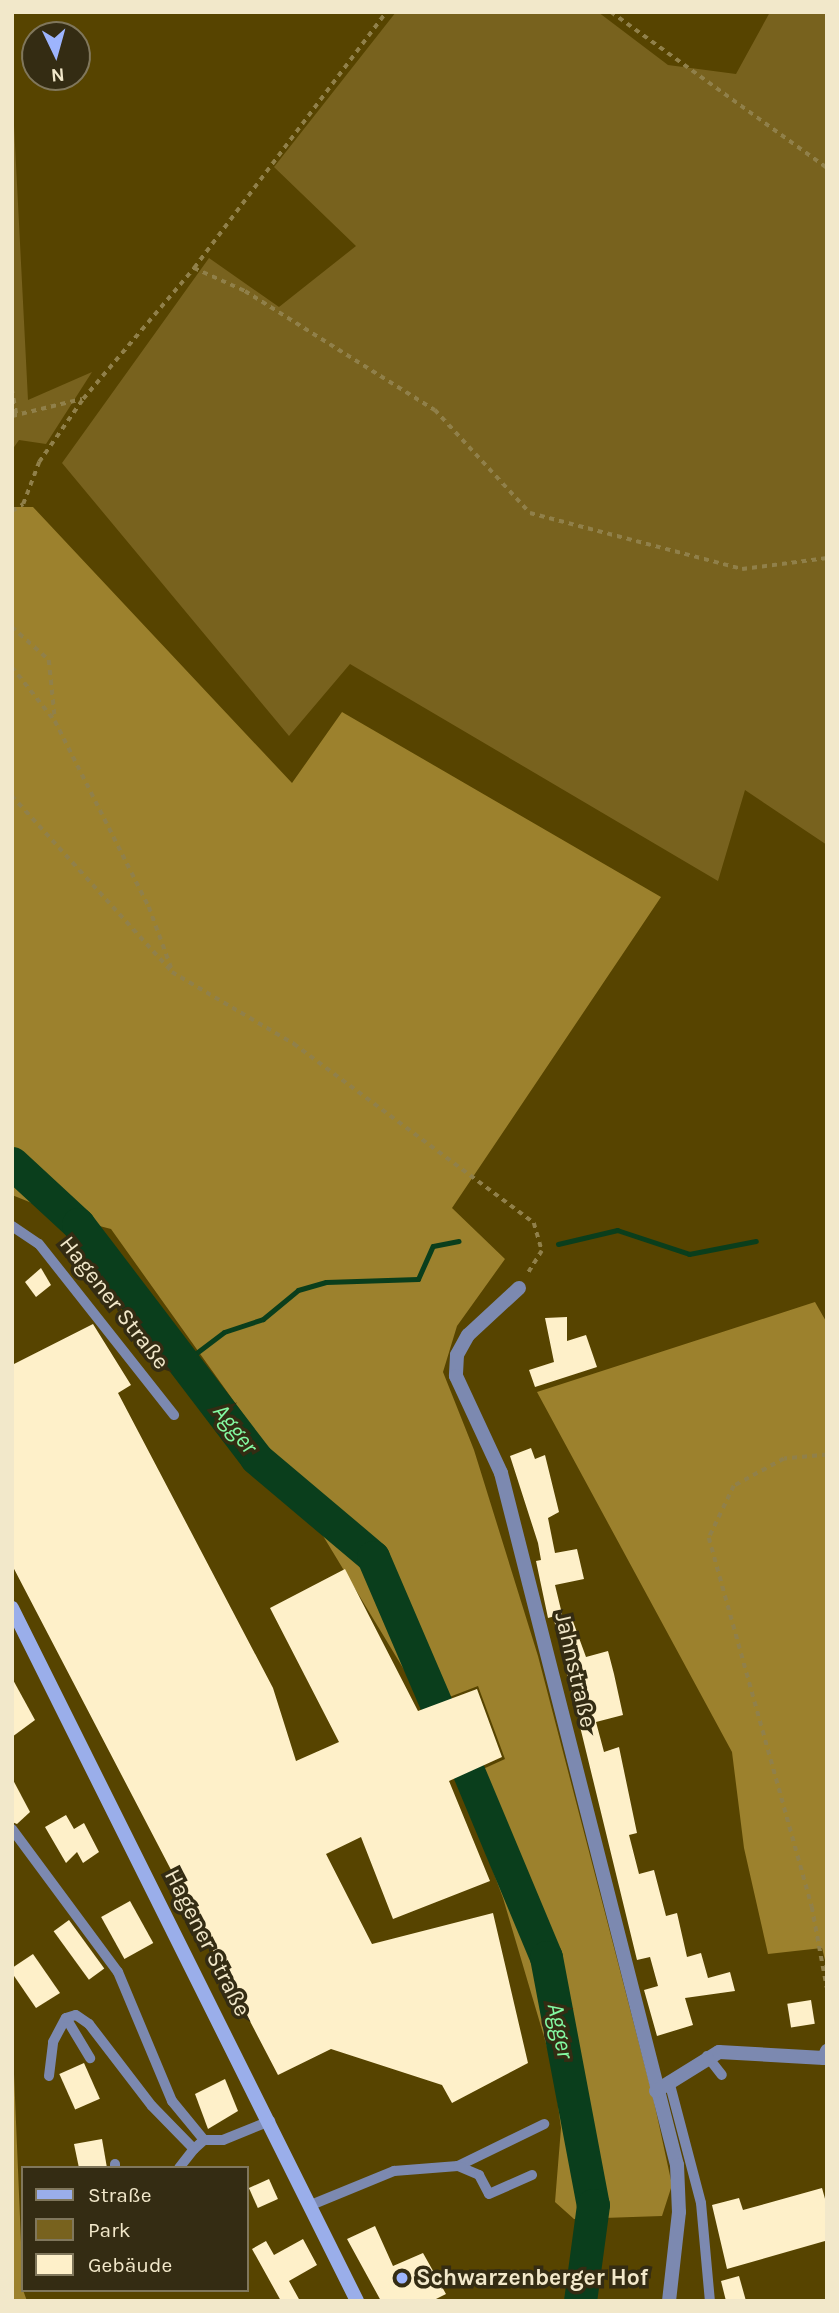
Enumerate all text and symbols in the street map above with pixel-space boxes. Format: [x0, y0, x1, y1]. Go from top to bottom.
north arrow [21, 21, 91, 91]
text: N [50, 63, 65, 86]
street label: Hagener Straße [53, 1231, 175, 1375]
water label: Agger [206, 1398, 264, 1460]
street label: Jahnstraße [548, 1610, 602, 1730]
street label: Hagener Straße [158, 1865, 256, 2021]
water label: Agger [541, 2001, 579, 2061]
legend [21, 2166, 248, 2292]
text: Straße [88, 2183, 151, 2207]
text: Park [88, 2218, 131, 2242]
text: Gebäude [88, 2253, 172, 2277]
place label: Schwarzenberger Hof [416, 2264, 648, 2292]
marker: Schwarzenberger Hof [394, 2270, 410, 2286]

